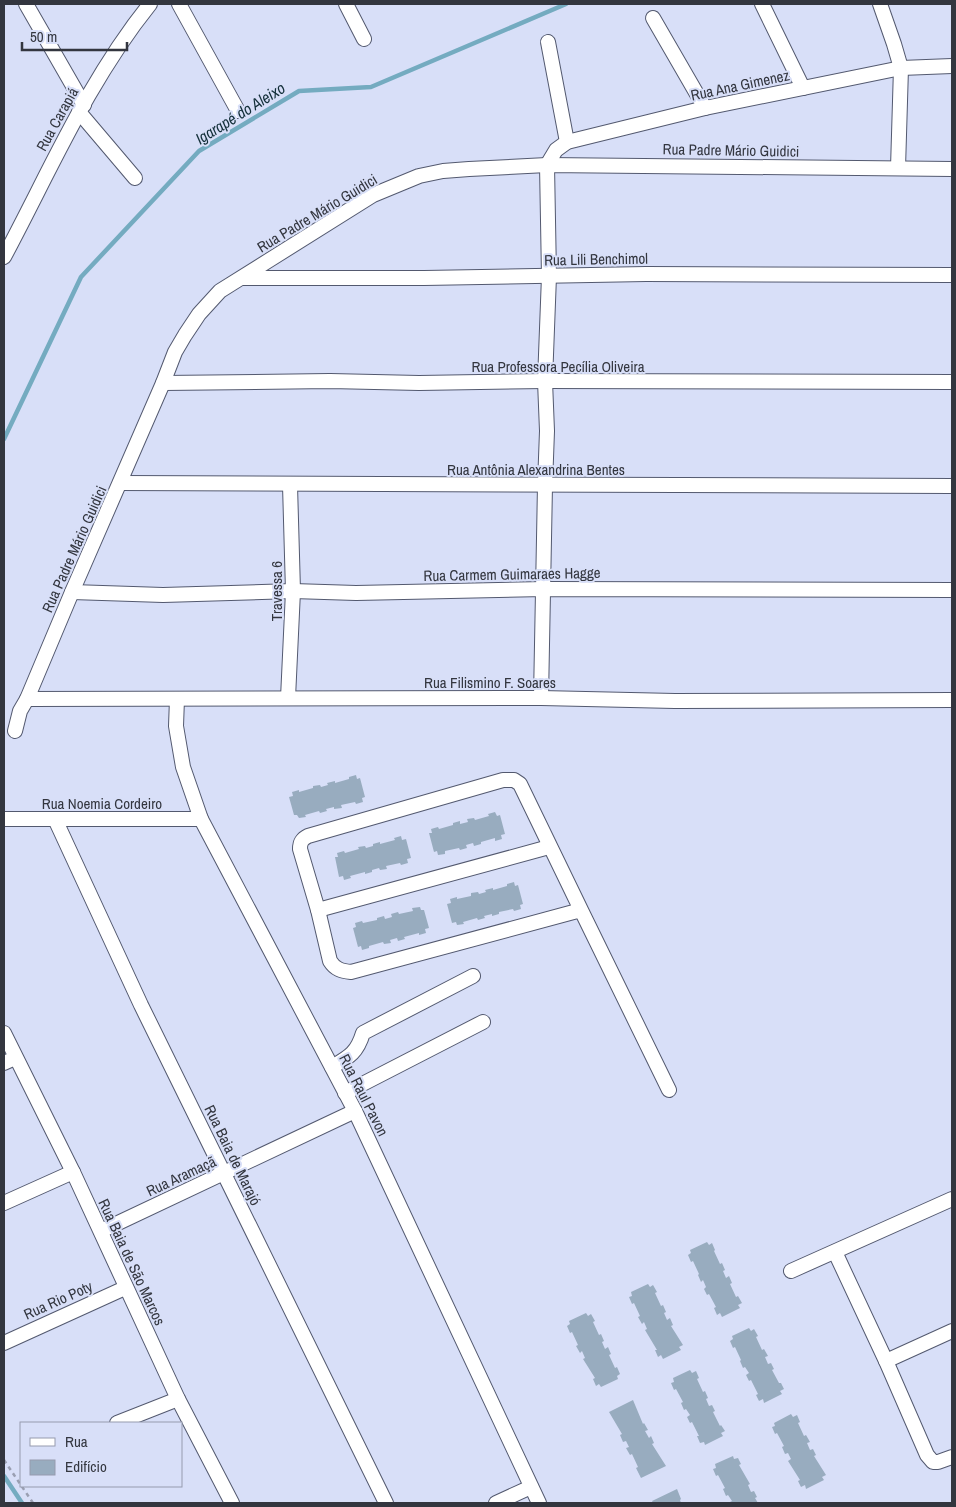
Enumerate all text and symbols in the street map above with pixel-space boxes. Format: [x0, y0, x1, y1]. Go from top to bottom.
scale bar [22, 20, 128, 52]
text: 50 m [30, 26, 57, 47]
street label: Rua Ana Gimenez [689, 64, 791, 106]
water label: Igarapé do Aleixo [191, 77, 289, 149]
street label: Rua Carapiá [31, 83, 83, 155]
street label: Rua Padre Mário Guidici [662, 138, 800, 162]
street label: Rua Padre Mário Guidici [253, 169, 381, 257]
street label: Rua Lili Benchimol [544, 248, 648, 270]
street label: Rua Professora Pecília Oliveira [472, 356, 645, 377]
street label: Rua Antônia Alexandrina Bentes [447, 459, 625, 480]
street label: Rua Padre Mário Guidici [37, 482, 111, 616]
street label: Travessa 6 [266, 561, 287, 621]
street label: Rua Carmem Guimaraes Hagge [423, 562, 601, 586]
street label: Rua Filismino F. Soares [424, 672, 556, 693]
street label: Rua Noemia Cordeiro [42, 793, 162, 814]
street label: Rua Raul Pavon [334, 1050, 394, 1140]
street label: Rua Baia de Marajó [200, 1101, 266, 1209]
street label: Rua Aramaçã [143, 1151, 219, 1201]
street label: Rua Baia de São Marcos [93, 1195, 171, 1329]
street label: Rua Rio Poty [20, 1275, 96, 1324]
legend [20, 1422, 182, 1487]
text: Rua [65, 1431, 88, 1452]
text: Edifício [65, 1456, 107, 1477]

